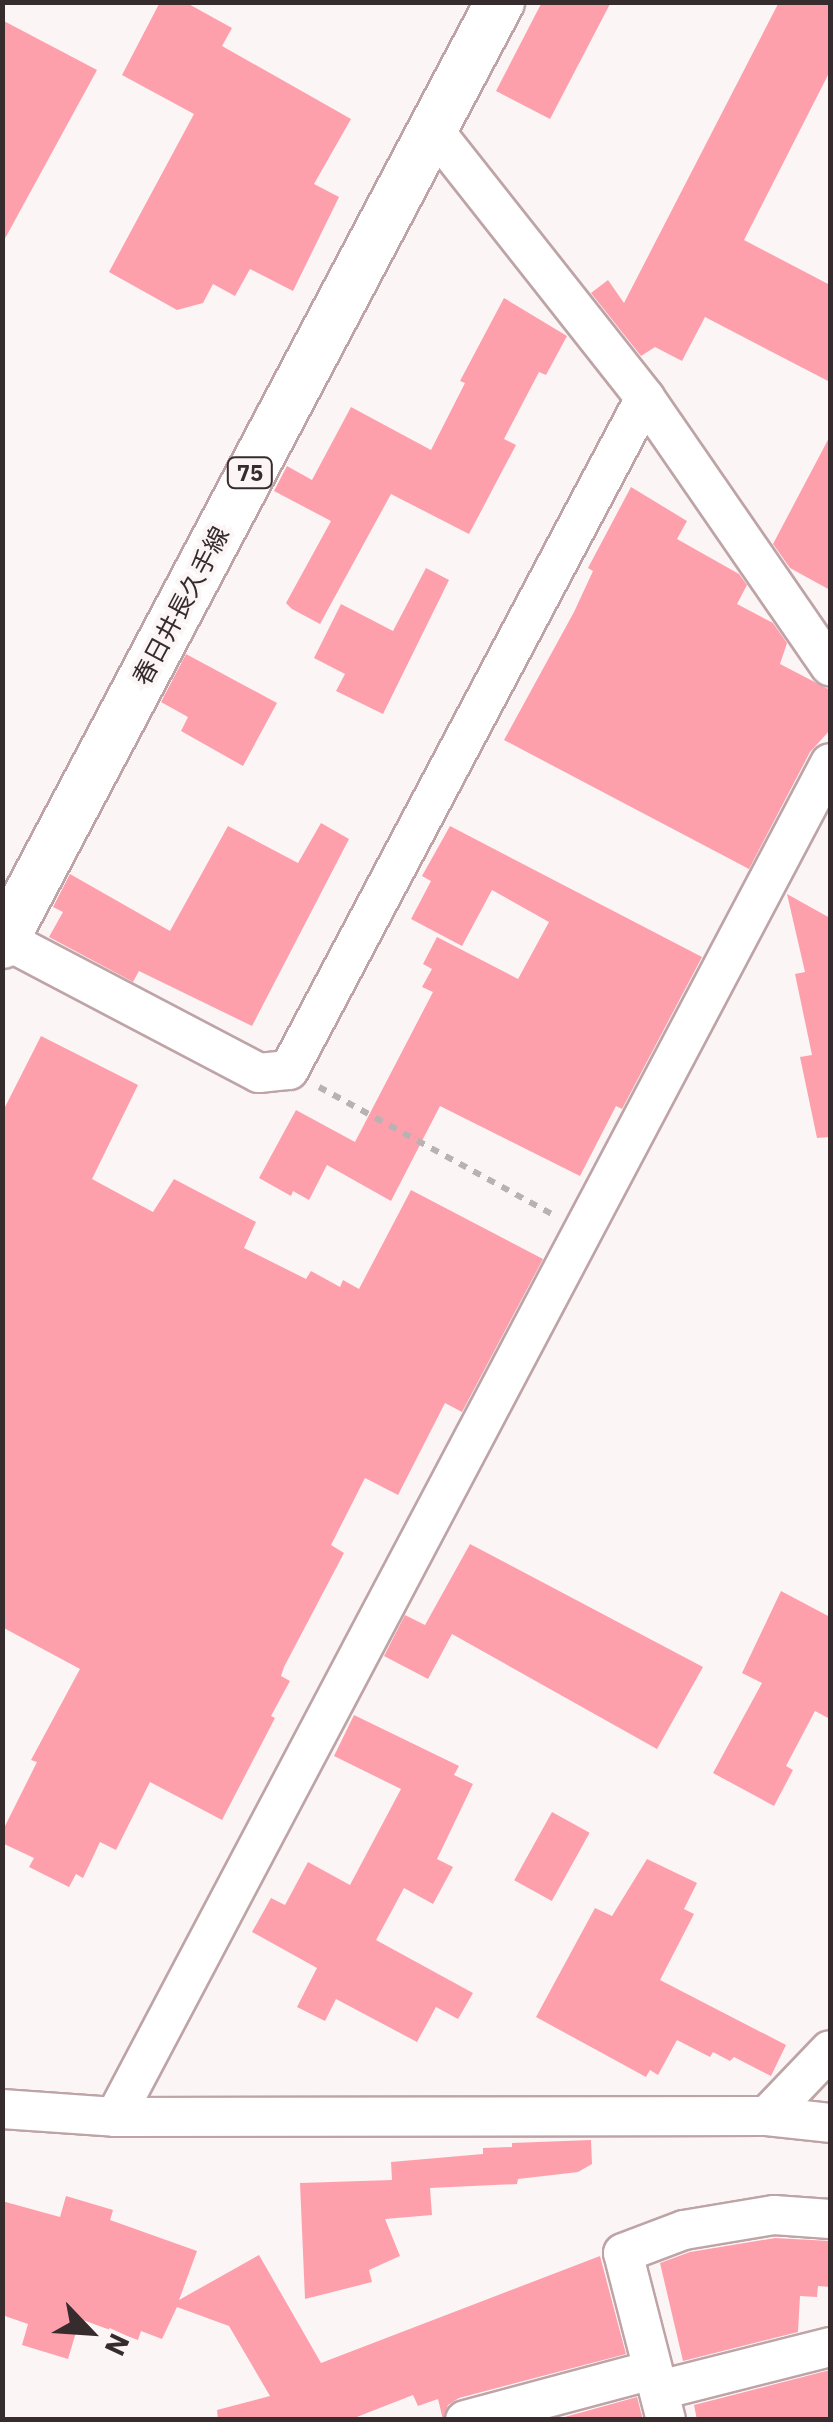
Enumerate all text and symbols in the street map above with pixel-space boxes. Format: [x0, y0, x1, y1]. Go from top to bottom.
road number: 75 [225, 456, 275, 490]
street label: 春日井長久手線 [127, 522, 235, 690]
north arrow [40, 2282, 140, 2382]
text: N [97, 2328, 139, 2362]

